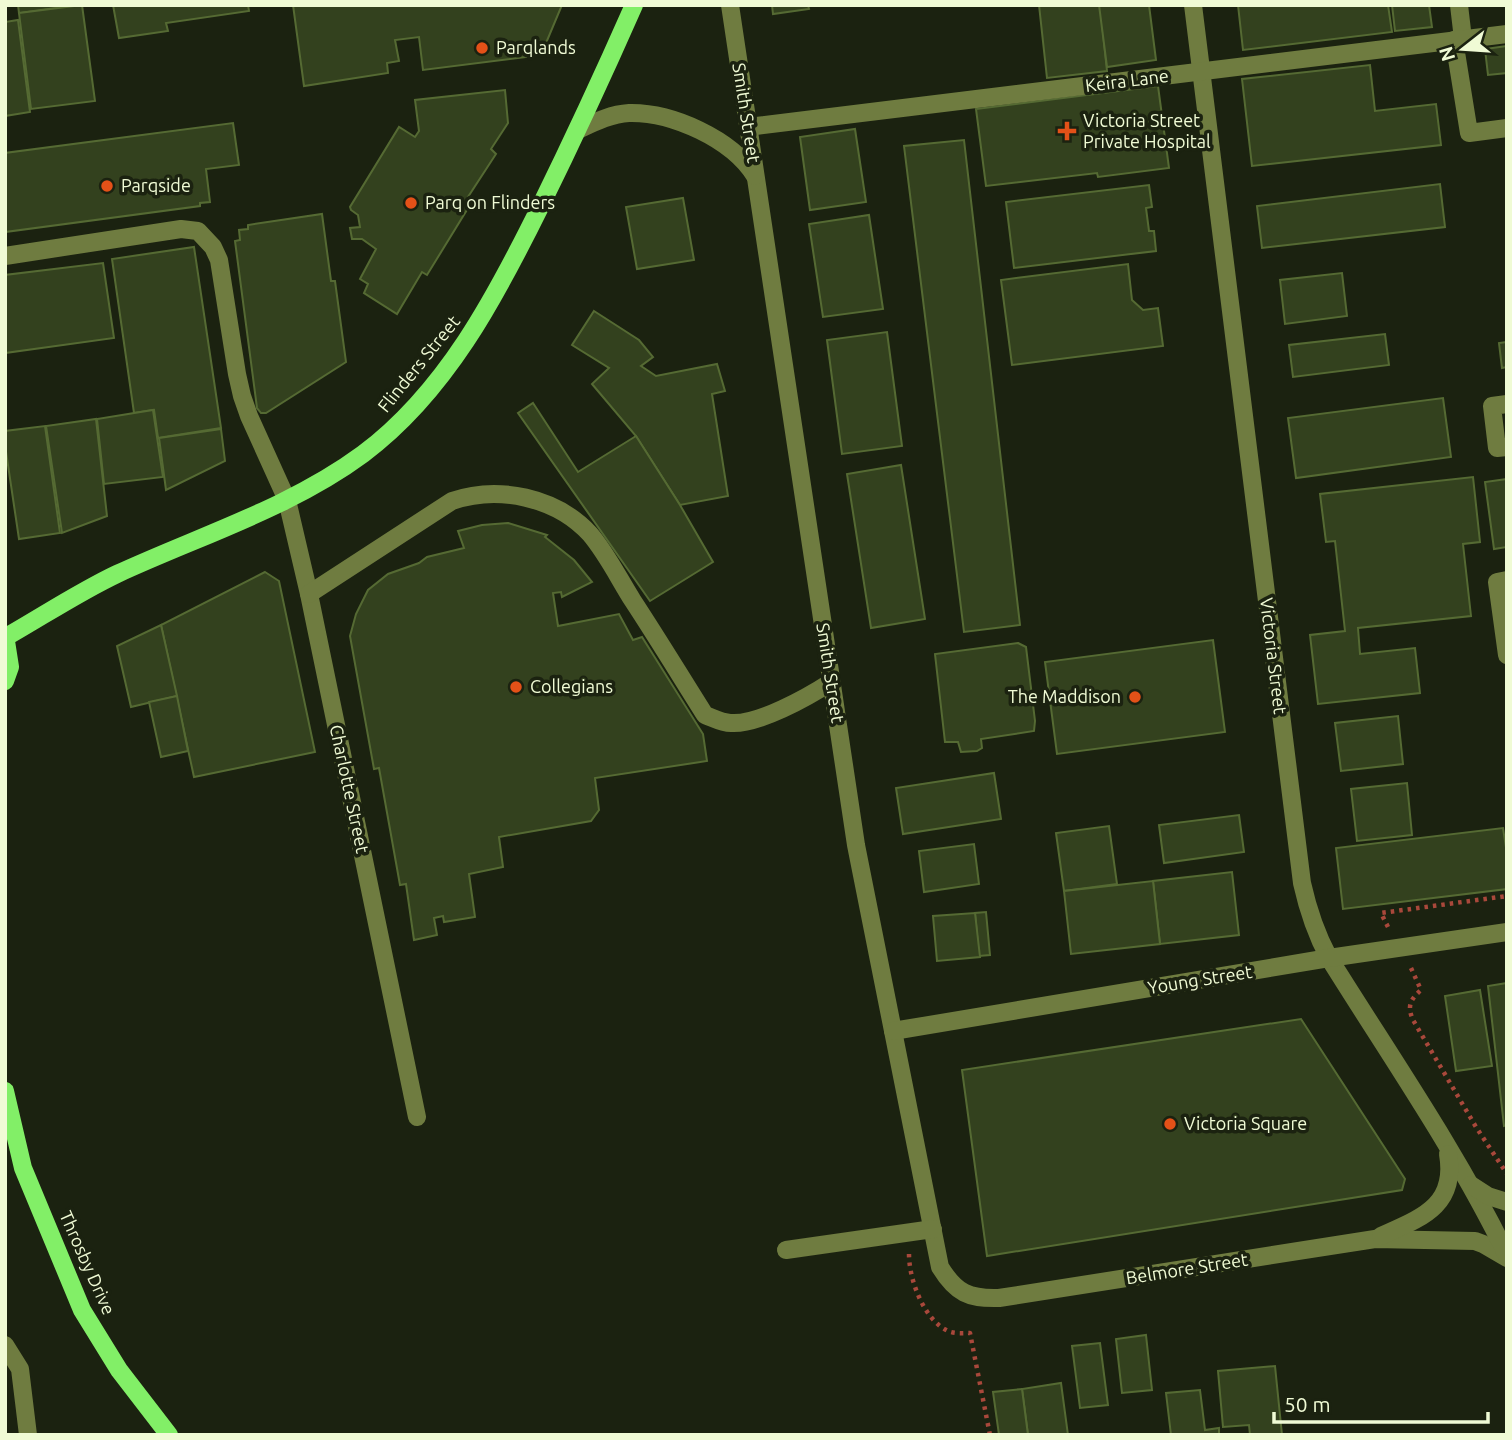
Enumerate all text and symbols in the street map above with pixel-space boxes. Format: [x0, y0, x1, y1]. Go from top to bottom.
north arrow [1428, 14, 1498, 84]
place label: Parqlands [496, 37, 576, 57]
marker: Parqlands [474, 40, 490, 56]
text: N [1434, 44, 1459, 64]
street label: Smith Street [729, 61, 765, 164]
street label: Keira Lane [1084, 65, 1170, 95]
place label: Victoria Street Private Hospital [1083, 110, 1211, 151]
marker: Victoria Street Private Hospital [1057, 121, 1077, 141]
place label: Parqside [121, 175, 191, 195]
marker: Parqside [99, 178, 115, 194]
place label: Parq on Flinders [425, 192, 555, 212]
marker: Parq on Flinders [403, 195, 419, 211]
street label: Flinders Street [373, 311, 463, 416]
street label: Victoria Street [1257, 597, 1291, 715]
street label: Smith Street [813, 621, 849, 724]
place label: Collegians [530, 676, 613, 696]
marker: Collegians [508, 679, 524, 695]
place label: The Maddison [1008, 686, 1121, 706]
marker: The Maddison [1127, 689, 1143, 705]
street label: Charlotte Street [327, 723, 373, 855]
street label: Young Street [1146, 961, 1253, 997]
place label: Victoria Square [1184, 1113, 1307, 1133]
marker: Victoria Square [1162, 1116, 1178, 1132]
street label: Throsby Drive [56, 1208, 120, 1317]
street label: Belmore Street [1124, 1248, 1249, 1288]
scale bar [1274, 1380, 1488, 1424]
text: 50 m [1284, 1392, 1331, 1416]

